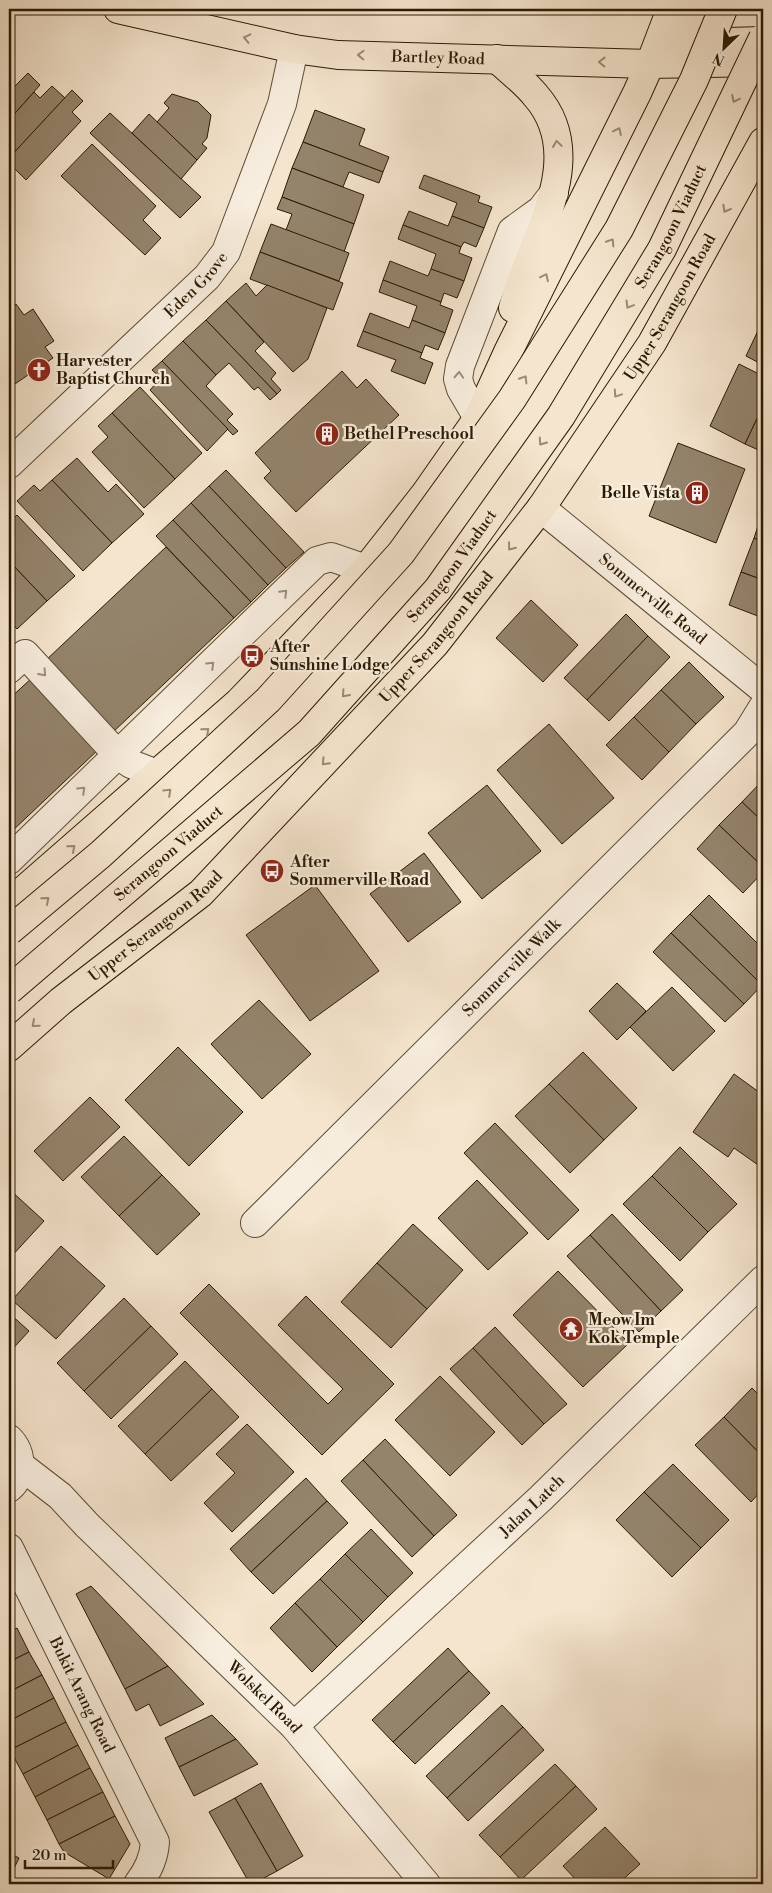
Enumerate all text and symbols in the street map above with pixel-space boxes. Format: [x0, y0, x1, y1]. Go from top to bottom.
north arrow [700, 22, 750, 72]
one-way arrow [242, 33, 251, 44]
street label: Bartley Road [390, 47, 485, 69]
text: N [710, 48, 728, 69]
one-way arrow [356, 50, 364, 61]
one-way arrow [597, 57, 605, 67]
one-way arrow [732, 93, 742, 102]
one-way arrow [612, 127, 622, 136]
one-way arrow [553, 140, 563, 149]
street label: Serangoon Viaduct [631, 161, 711, 292]
one-way arrow [722, 204, 732, 213]
street label: Upper Serangoon Road [619, 231, 720, 385]
one-way arrow [605, 238, 614, 248]
street label: Eden Grove [160, 248, 232, 322]
one-way arrow [539, 273, 549, 282]
one-way arrow [625, 299, 635, 308]
place label: Harvester Baptist Church [56, 351, 170, 389]
church icon: Harvester Baptist Church [26, 357, 52, 383]
one-way arrow [454, 370, 465, 378]
one-way arrow [518, 376, 528, 385]
one-way arrow [614, 389, 623, 398]
building icon: Bethel Preschool [314, 421, 340, 447]
place label: Bethel Preschool [344, 424, 475, 444]
one-way arrow [539, 437, 548, 446]
building icon: Belle Vista [684, 480, 710, 506]
place label: Belle Vista [601, 483, 680, 503]
street label: Serangoon Viaduct [403, 505, 501, 627]
one-way arrow [508, 541, 517, 550]
street label: Sommerville Road [595, 549, 711, 649]
street label: Upper Serangoon Road [375, 567, 498, 707]
one-way arrow [278, 590, 287, 599]
place label: After Sunshine Lodge [269, 637, 390, 675]
bus stop icon: After Sunshine Lodge [239, 643, 265, 669]
one-way arrow [205, 662, 214, 671]
one-way arrow [37, 667, 46, 676]
one-way arrow [341, 688, 350, 697]
one-way arrow [201, 727, 210, 736]
one-way arrow [322, 756, 331, 765]
one-way arrow [76, 787, 85, 796]
one-way arrow [162, 789, 171, 798]
street label: Serangoon Viaduct [110, 801, 227, 905]
one-way arrow [66, 845, 75, 854]
place label: After Sommerville Road [289, 852, 429, 890]
bus stop icon: After Sommerville Road [259, 858, 285, 884]
street label: Upper Serangoon Road [84, 866, 227, 986]
one-way arrow [40, 897, 49, 905]
street label: Sommerville Walk [458, 913, 566, 1021]
one-way arrow [31, 1018, 40, 1027]
place label: Meow Im Kok Temple [588, 1310, 680, 1348]
temple icon: Meow Im Kok Temple [558, 1316, 584, 1342]
street label: Jalan Lateh [494, 1470, 569, 1542]
street label: Bukit Arang Road [44, 1633, 119, 1756]
street label: Wolskel Road [222, 1656, 306, 1737]
scale bar [25, 1838, 112, 1870]
text: 20 m [32, 1846, 67, 1865]

